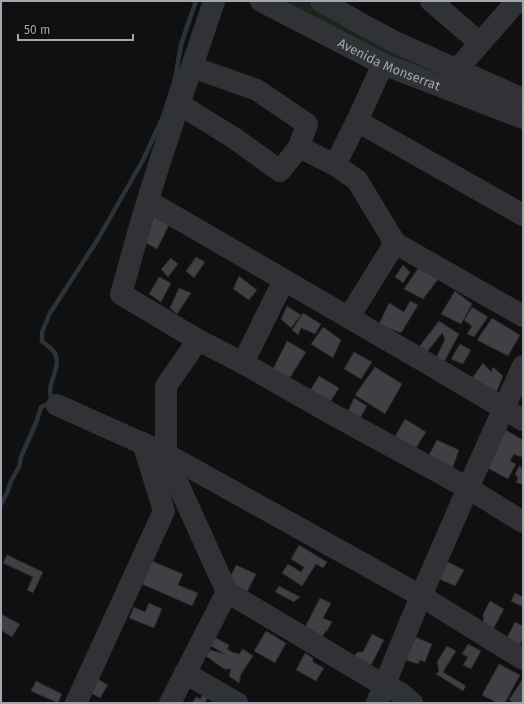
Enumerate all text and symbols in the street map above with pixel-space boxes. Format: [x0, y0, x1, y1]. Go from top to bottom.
scale bar [18, 16, 133, 42]
text: 50 m [24, 23, 50, 37]
street label: Avenida Monserrat [335, 35, 443, 93]

